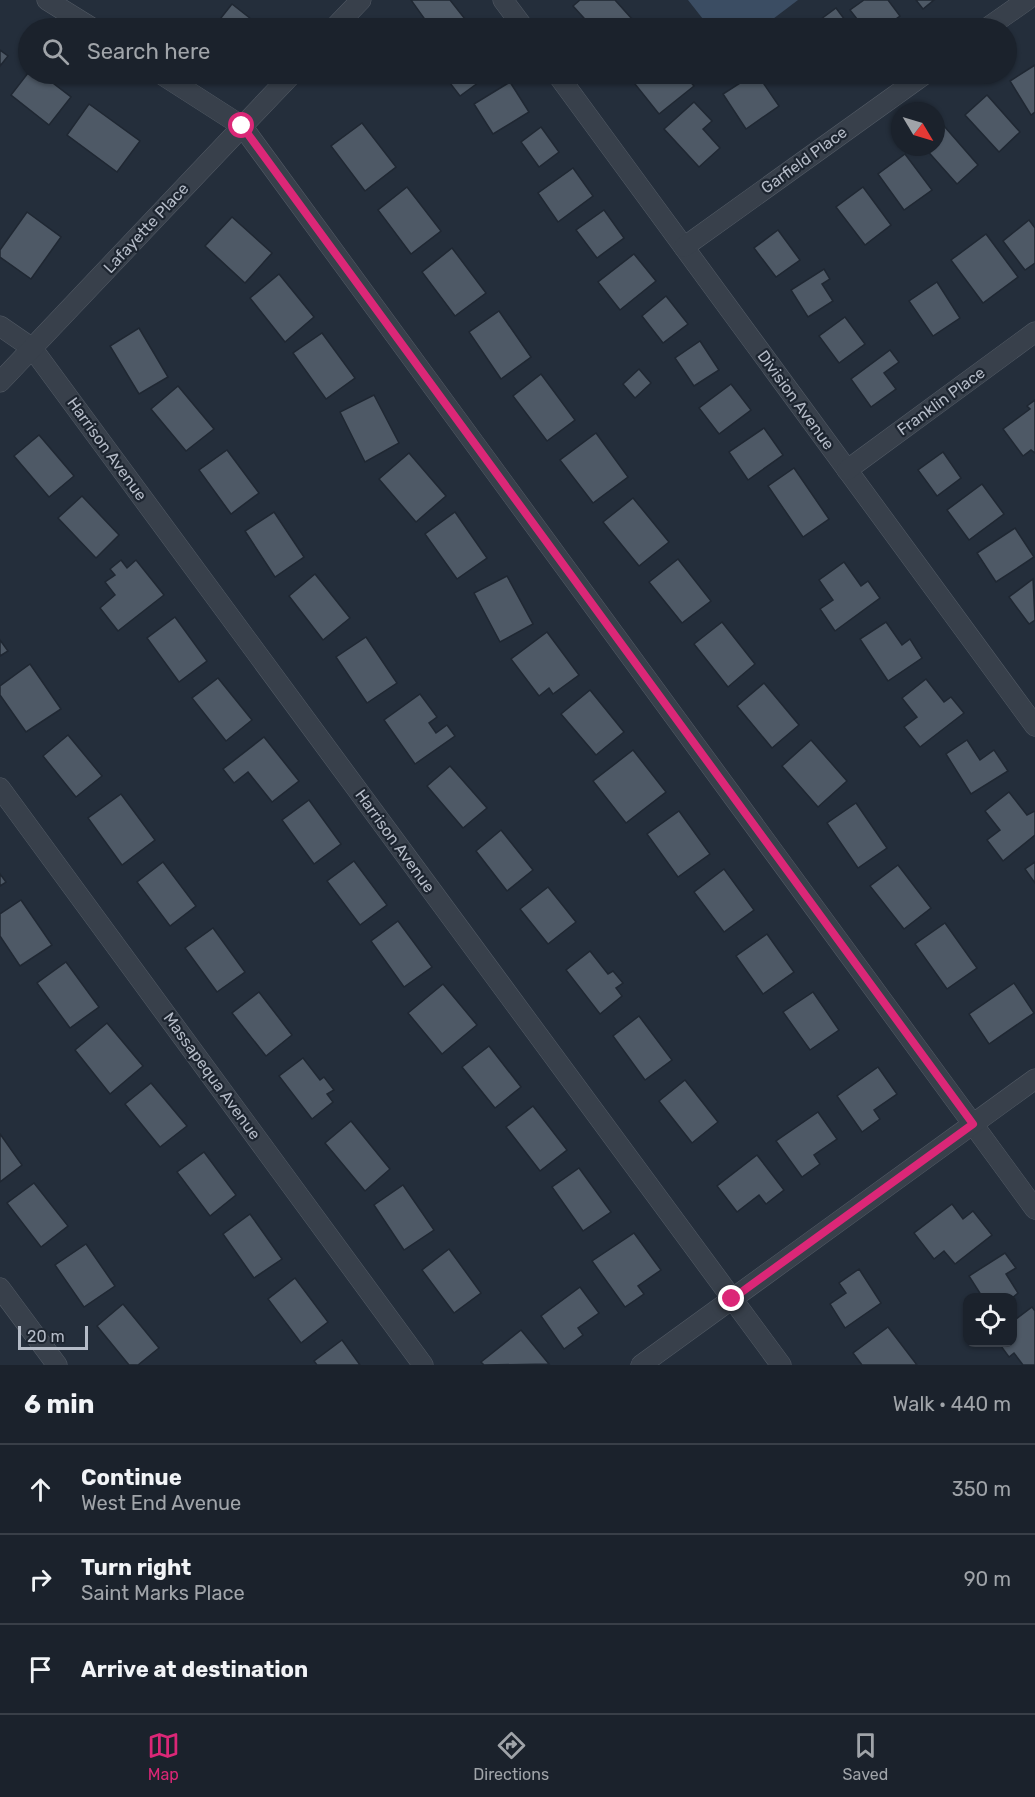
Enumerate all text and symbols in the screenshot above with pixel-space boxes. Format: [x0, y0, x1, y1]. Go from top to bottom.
search box [18, 18, 1017, 84]
icon: search [39, 35, 72, 68]
text: Search here [87, 38, 210, 65]
north arrow [891, 102, 945, 156]
route start [228, 112, 254, 138]
street label: Garfield Place [757, 122, 851, 198]
street label: Lafayette Place [99, 179, 193, 277]
street label: Division Avenue [754, 347, 838, 453]
street label: Franklin Place [893, 363, 989, 439]
street label: Harrison Avenue [63, 394, 151, 504]
street label: Harrison Avenue [351, 786, 439, 896]
street label: Massapequa Avenue [159, 1009, 265, 1143]
route end [718, 1285, 744, 1311]
map controls [963, 1293, 1017, 1347]
button: locate [963, 1293, 1017, 1347]
scale bar [18, 1323, 88, 1350]
text: 20 m [27, 1327, 65, 1346]
text: 6 min [24, 1389, 94, 1420]
text: Walk · 440 m [893, 1392, 1011, 1416]
text: Continue [81, 1464, 182, 1491]
icon: ahead [24, 1473, 57, 1506]
text: 350 m [952, 1477, 1011, 1501]
text: West End Avenue [81, 1491, 241, 1515]
text: Turn right [81, 1554, 191, 1581]
icon: right [24, 1563, 57, 1596]
text: 90 m [964, 1567, 1011, 1591]
text: Saint Marks Place [81, 1581, 245, 1605]
icon: arrive [24, 1653, 57, 1686]
text: Arrive at destination [81, 1656, 308, 1683]
tab: Map [147, 1729, 180, 1784]
tab: Directions [473, 1729, 549, 1784]
tab: Saved [843, 1729, 888, 1784]

